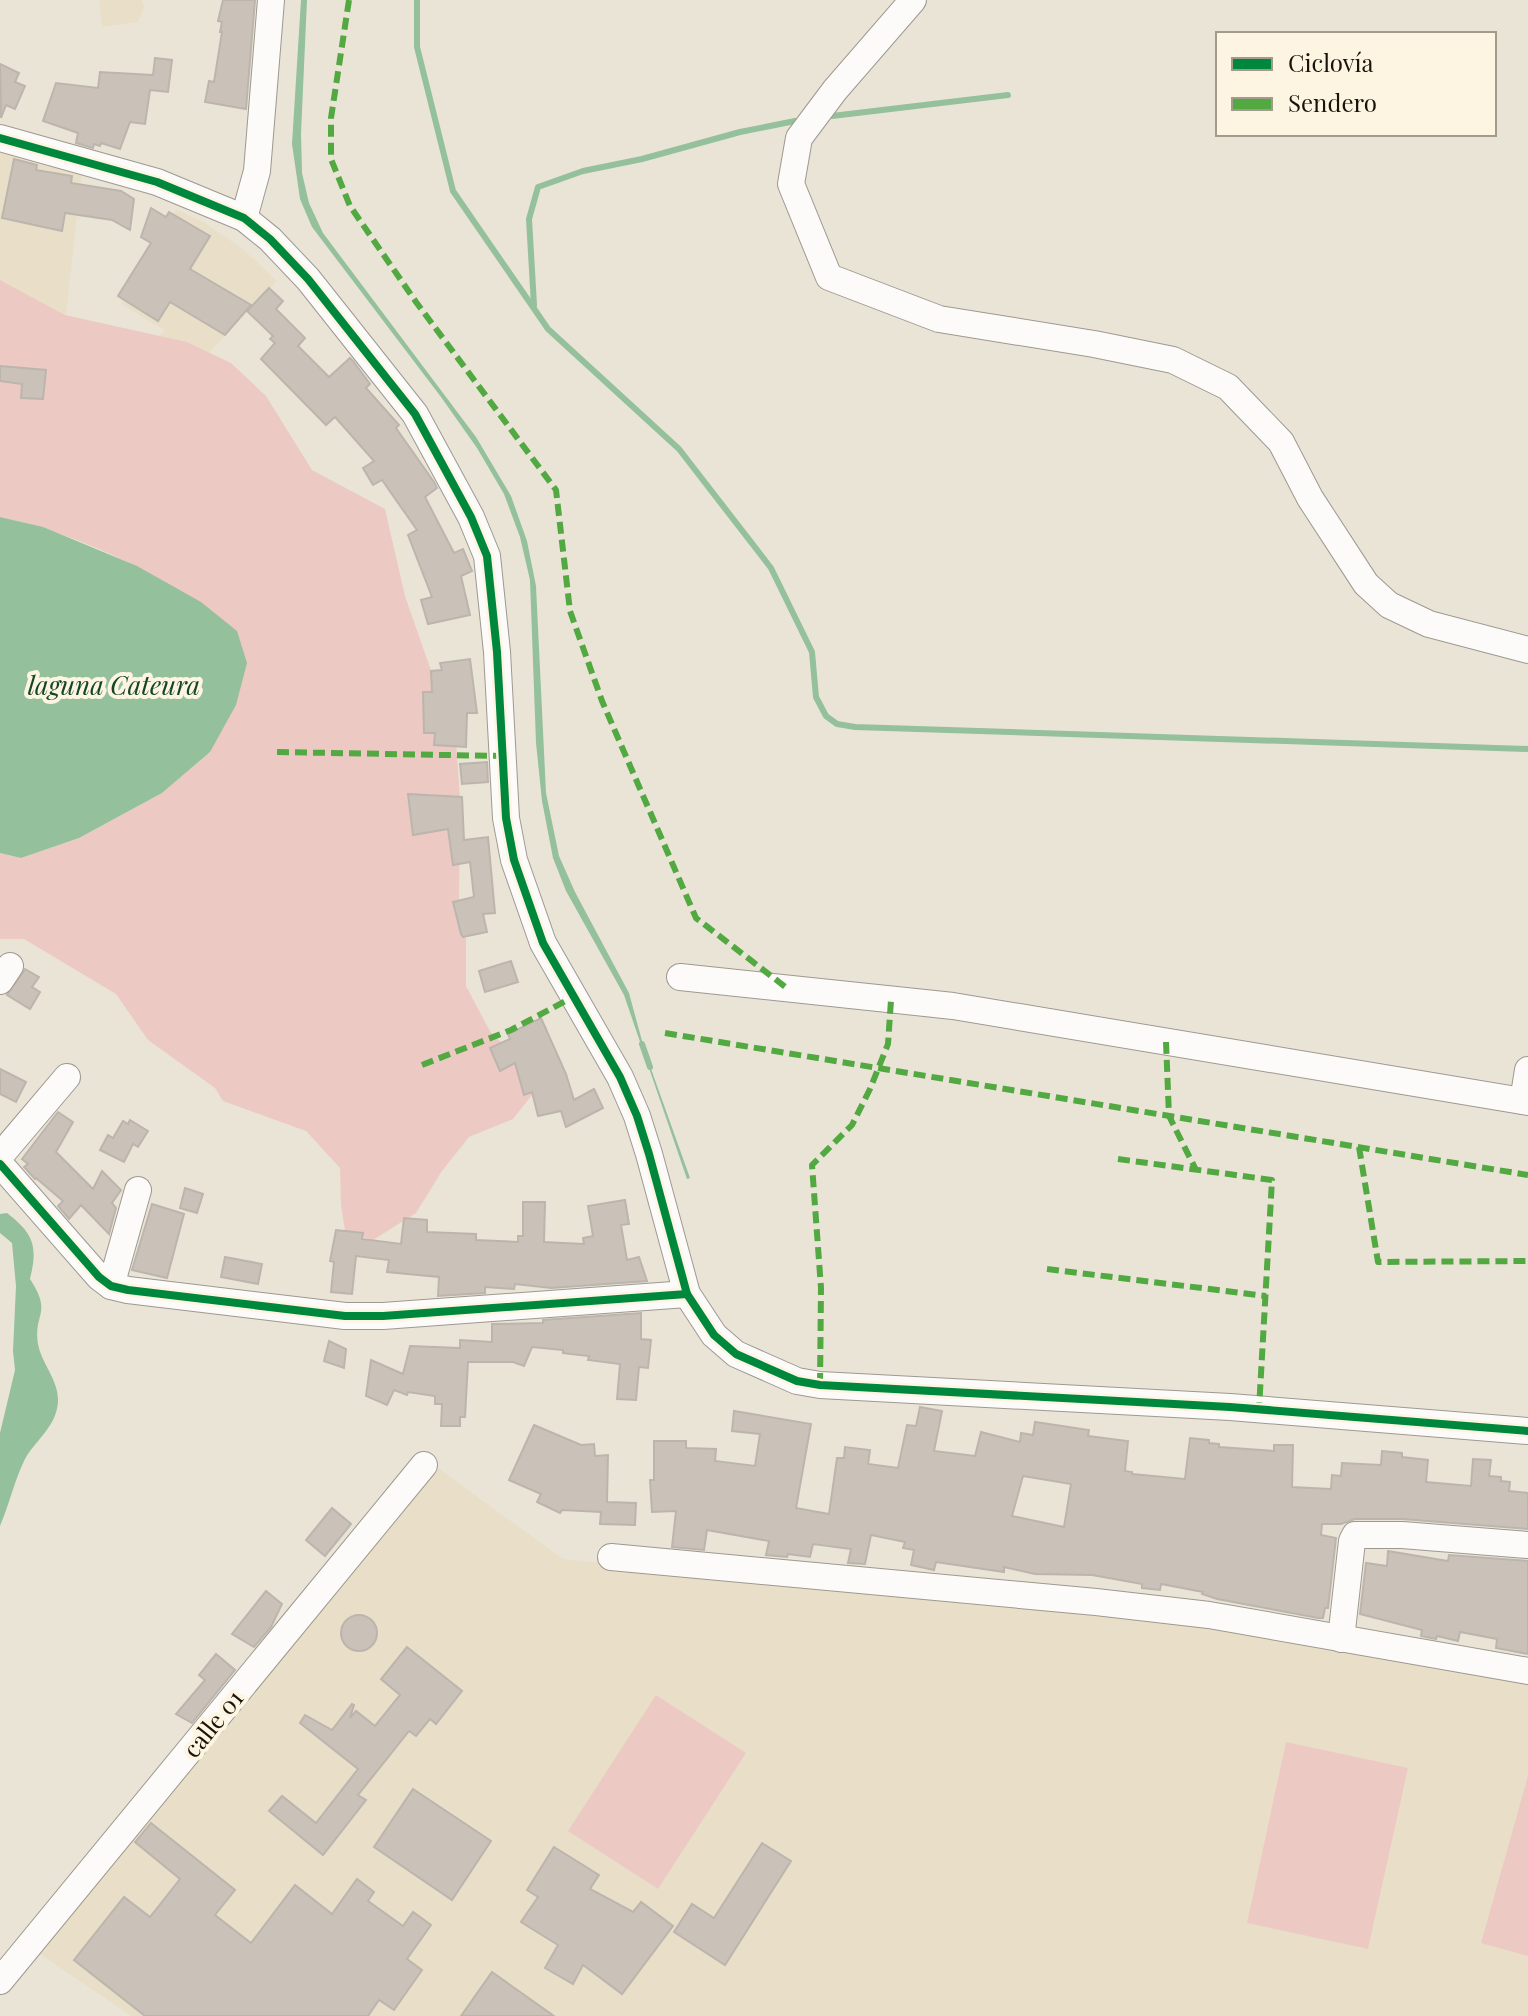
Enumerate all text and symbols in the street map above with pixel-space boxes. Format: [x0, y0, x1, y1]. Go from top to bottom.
legend [1216, 32, 1496, 136]
text: Ciclovía [1288, 46, 1374, 78]
text: Sendero [1288, 86, 1377, 118]
water label: laguna Cateura [28, 667, 200, 702]
street label: calle 01 [175, 1682, 249, 1764]

